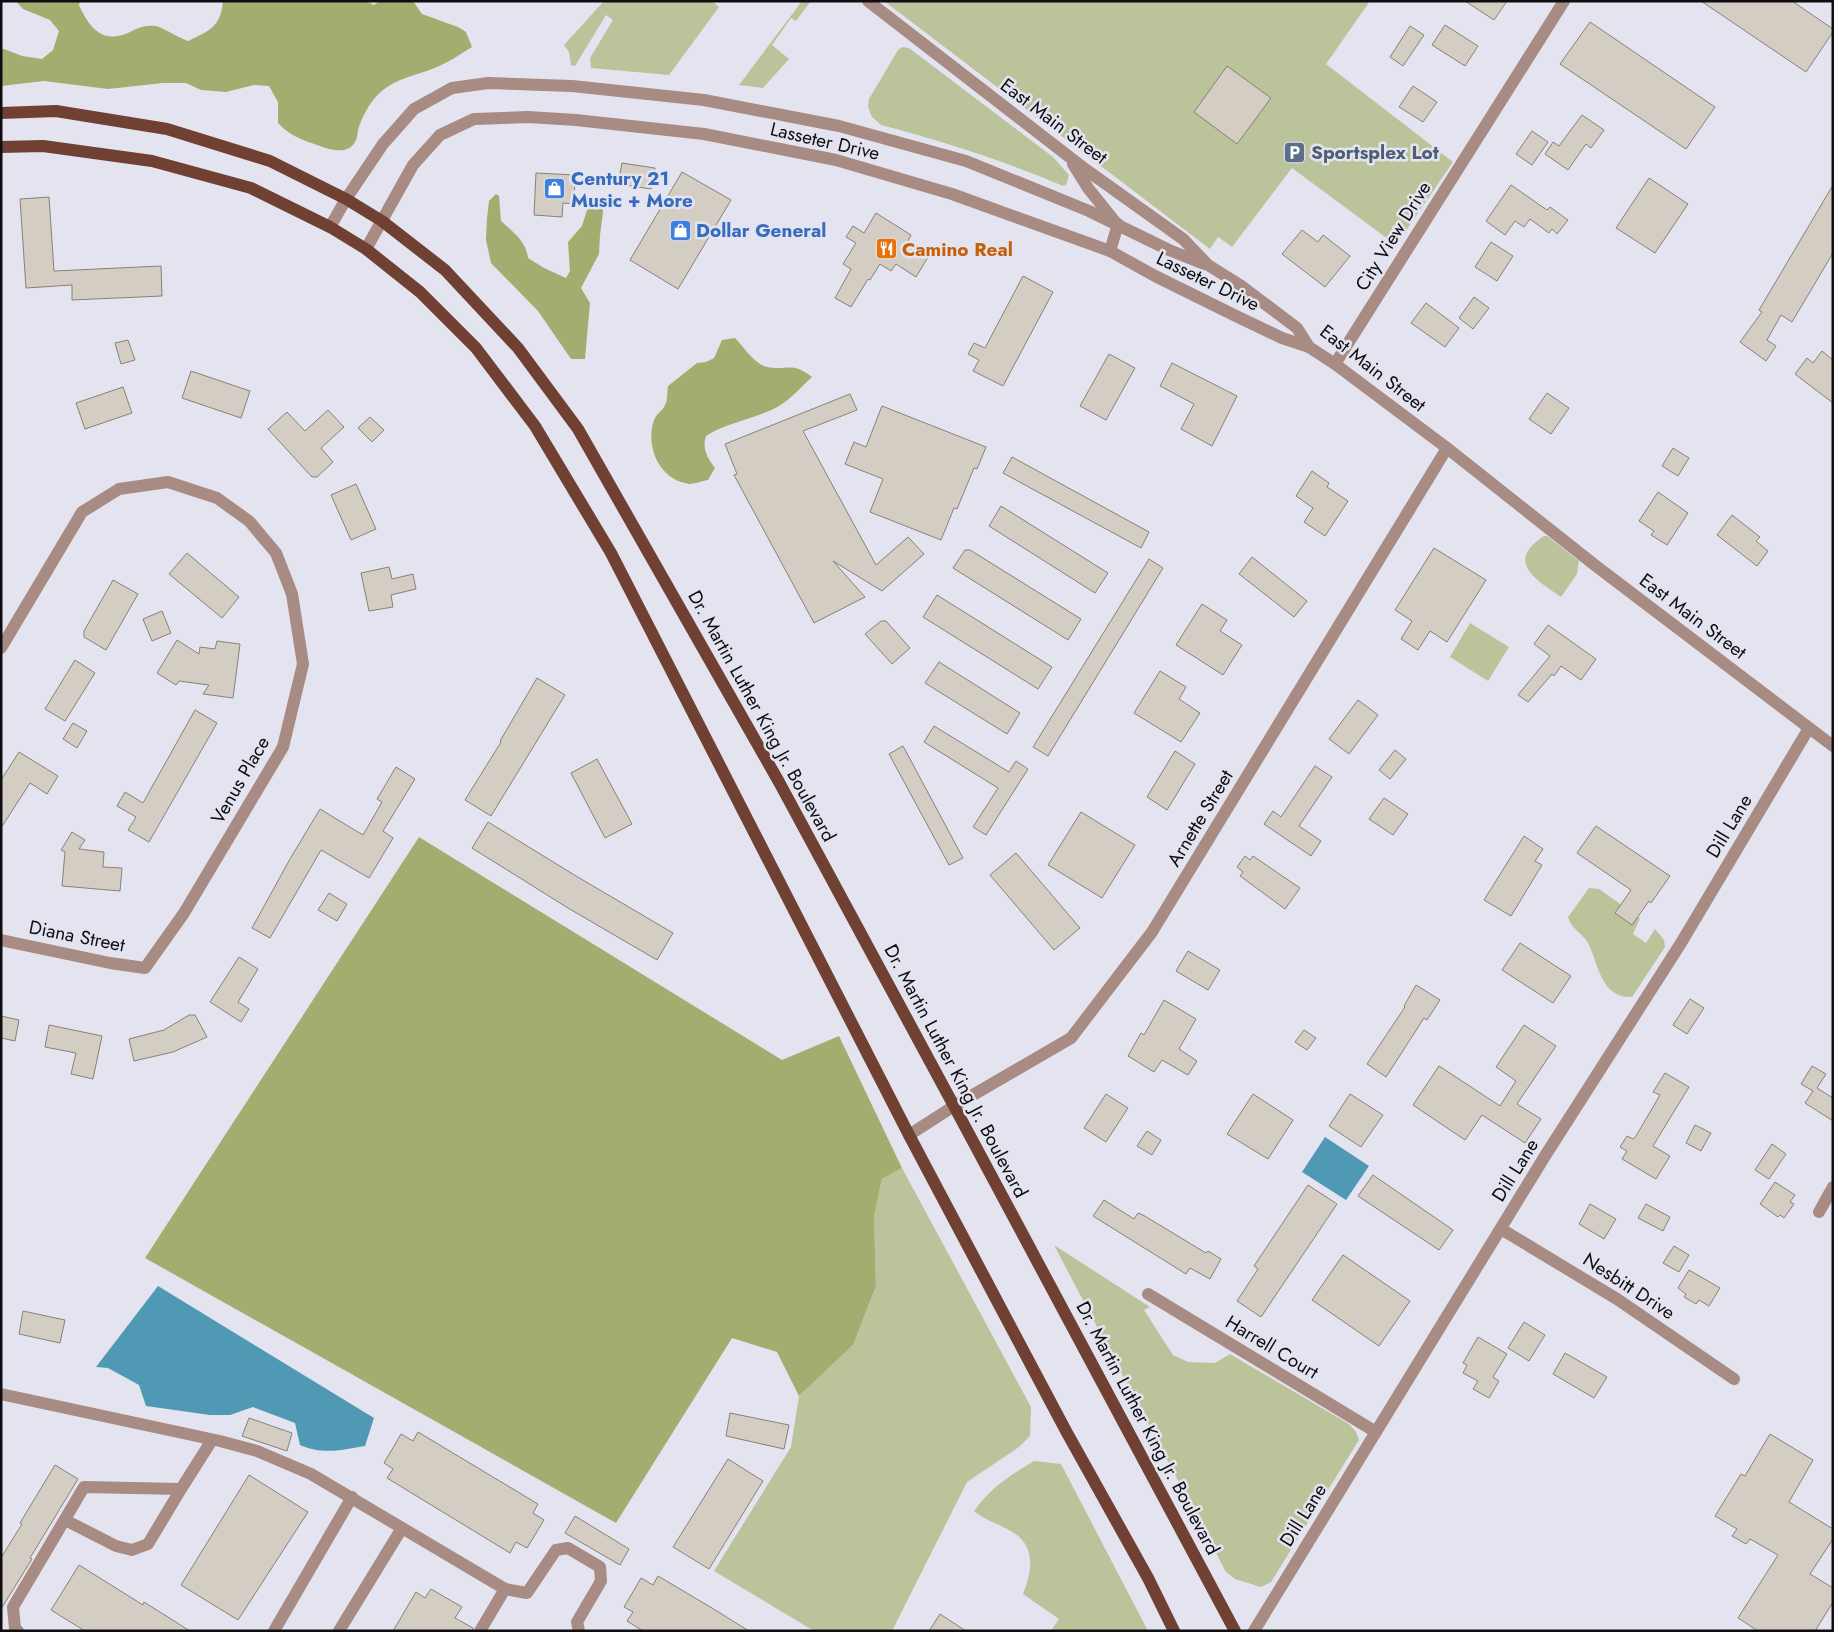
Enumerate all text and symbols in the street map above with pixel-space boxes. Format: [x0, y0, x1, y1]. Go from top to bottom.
street label: East Main Street [995, 72, 1114, 171]
street label: Lasseter Drive [768, 115, 883, 167]
place label: Sportsplex Lot [1311, 139, 1439, 166]
parking icon: Sportsplex Lot [1283, 140, 1307, 164]
place label: Century 21 Music + More [571, 165, 693, 214]
street label: City View Drive [1349, 176, 1438, 296]
shop icon: Century 21 Music + More [543, 177, 567, 201]
place label: Dollar General [696, 217, 827, 244]
shop icon: Dollar General [668, 218, 692, 242]
place label: Camino Real [902, 236, 1013, 263]
restaurant icon: Camino Real [874, 237, 898, 261]
street label: Lasseter Drive [1152, 244, 1264, 318]
street label: East Main Street [1314, 318, 1432, 418]
street label: East Main Street [1634, 567, 1753, 666]
street label: Dr. Martin Luther King Jr. Boulevard [681, 585, 843, 847]
street label: Venus Place [204, 731, 276, 829]
street label: Arnette Street [1160, 764, 1240, 872]
street label: Dill Lane [1699, 789, 1759, 863]
street label: Diana Street [27, 913, 128, 959]
street label: Dr. Martin Luther King Jr. Boulevard [877, 939, 1035, 1203]
street label: Dill Lane [1485, 1133, 1545, 1207]
street label: Nesbitt Drive [1578, 1246, 1681, 1326]
street label: Dr. Martin Luther King Jr. Boulevard [1069, 1296, 1227, 1560]
street label: Harrell Court [1220, 1309, 1324, 1386]
street label: Dill Lane [1273, 1478, 1333, 1552]

